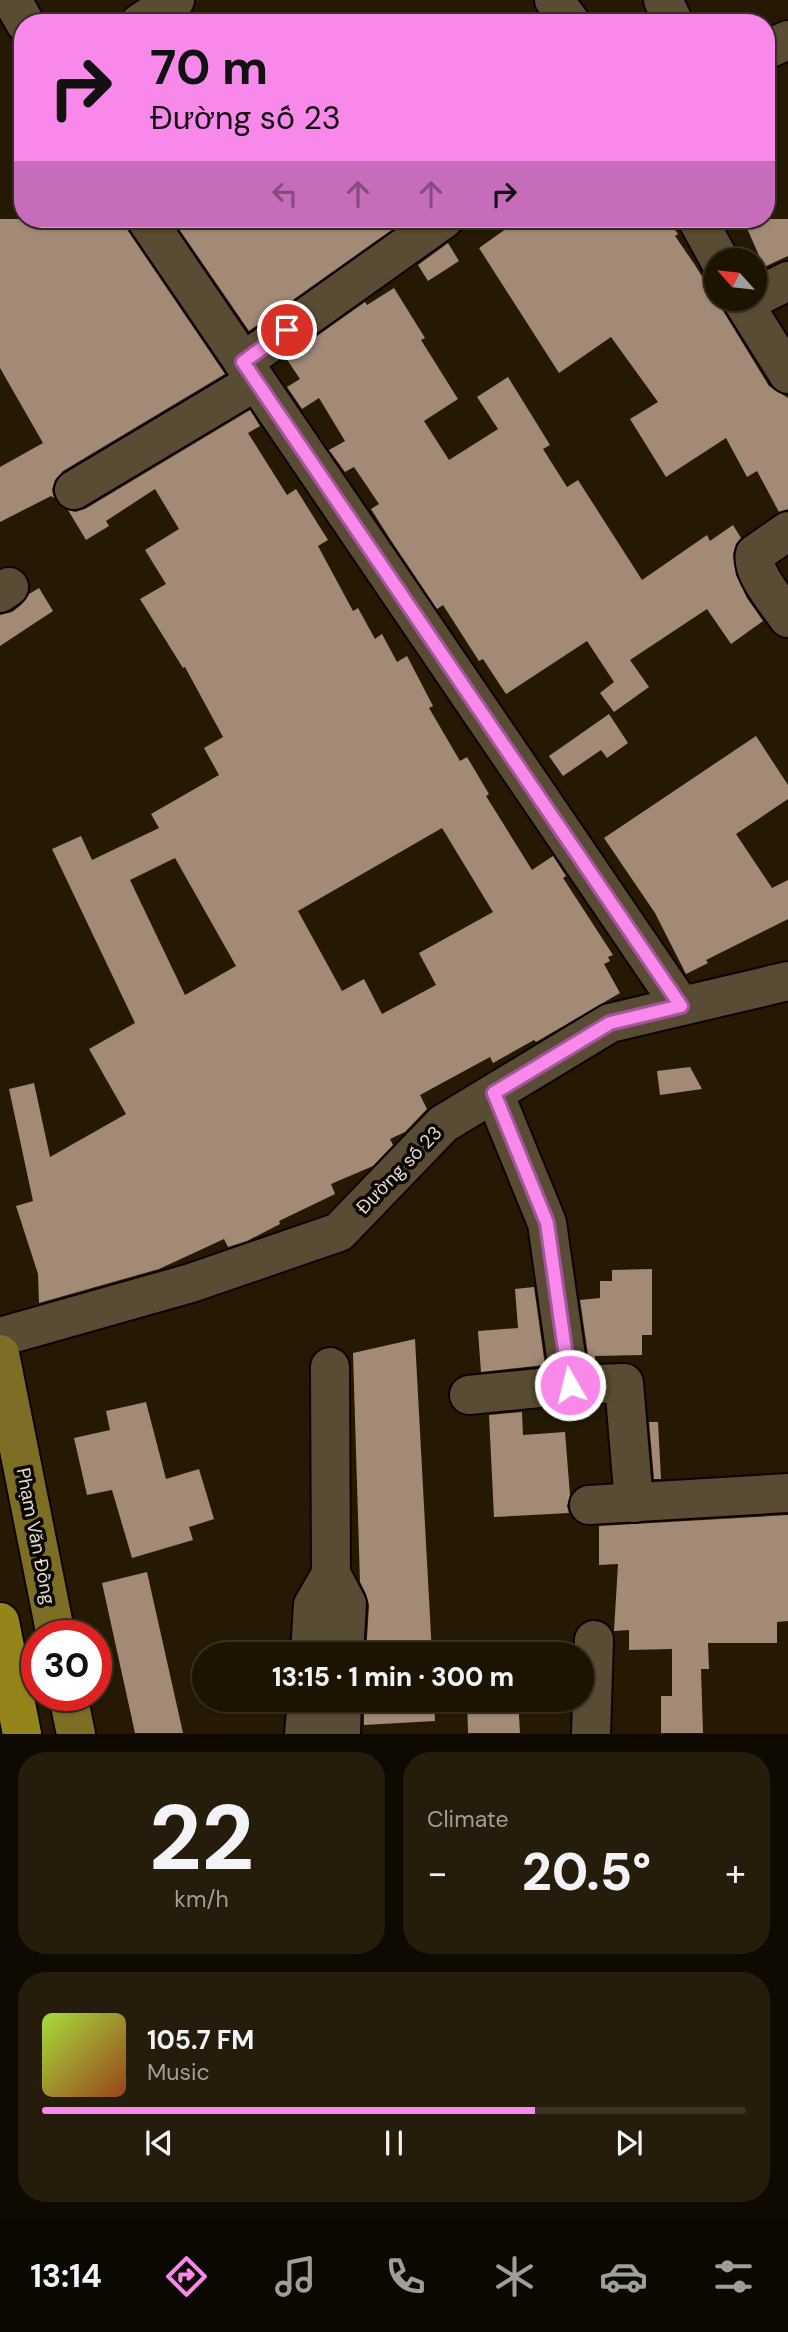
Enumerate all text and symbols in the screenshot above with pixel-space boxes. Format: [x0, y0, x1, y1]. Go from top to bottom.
text: 70 m [150, 35, 268, 99]
icon: right [35, 42, 126, 133]
text: Đường số 23 [150, 97, 341, 139]
icon: left [266, 175, 304, 213]
icon: ahead [339, 175, 377, 213]
icon: ahead [412, 175, 450, 213]
icon: right [485, 175, 523, 213]
north arrow [704, 248, 766, 312]
map controls [704, 248, 767, 311]
pin [257, 300, 317, 360]
icon: arrive [268, 311, 306, 349]
street label: Đường số 23 [351, 1121, 447, 1219]
position arrow [533, 1348, 607, 1422]
street label: Phạm Văn Đồng [10, 1466, 62, 1607]
speed limit sign: 30 [21, 1620, 112, 1711]
text: 13:15 · 1 min · 300 m [272, 1660, 514, 1694]
text: 22 [149, 1779, 254, 1897]
text: Climate [427, 1804, 509, 1834]
text: 20.5° [522, 1838, 651, 1906]
text: − [427, 1848, 448, 1898]
text: + [725, 1848, 746, 1898]
text: km/h [174, 1884, 229, 1914]
text: 105.7 FM [147, 2023, 254, 2057]
text: Music [147, 2057, 210, 2087]
icon: previous [140, 2124, 178, 2162]
icon: pause [375, 2124, 413, 2162]
icon: next [610, 2124, 648, 2162]
icon: directions [162, 2252, 211, 2301]
icon: music [271, 2252, 320, 2301]
icon: phone [381, 2252, 430, 2301]
icon: climate [490, 2252, 539, 2301]
icon: car [599, 2252, 648, 2301]
icon: filters [709, 2252, 758, 2301]
text: 13:14 [30, 2255, 102, 2297]

